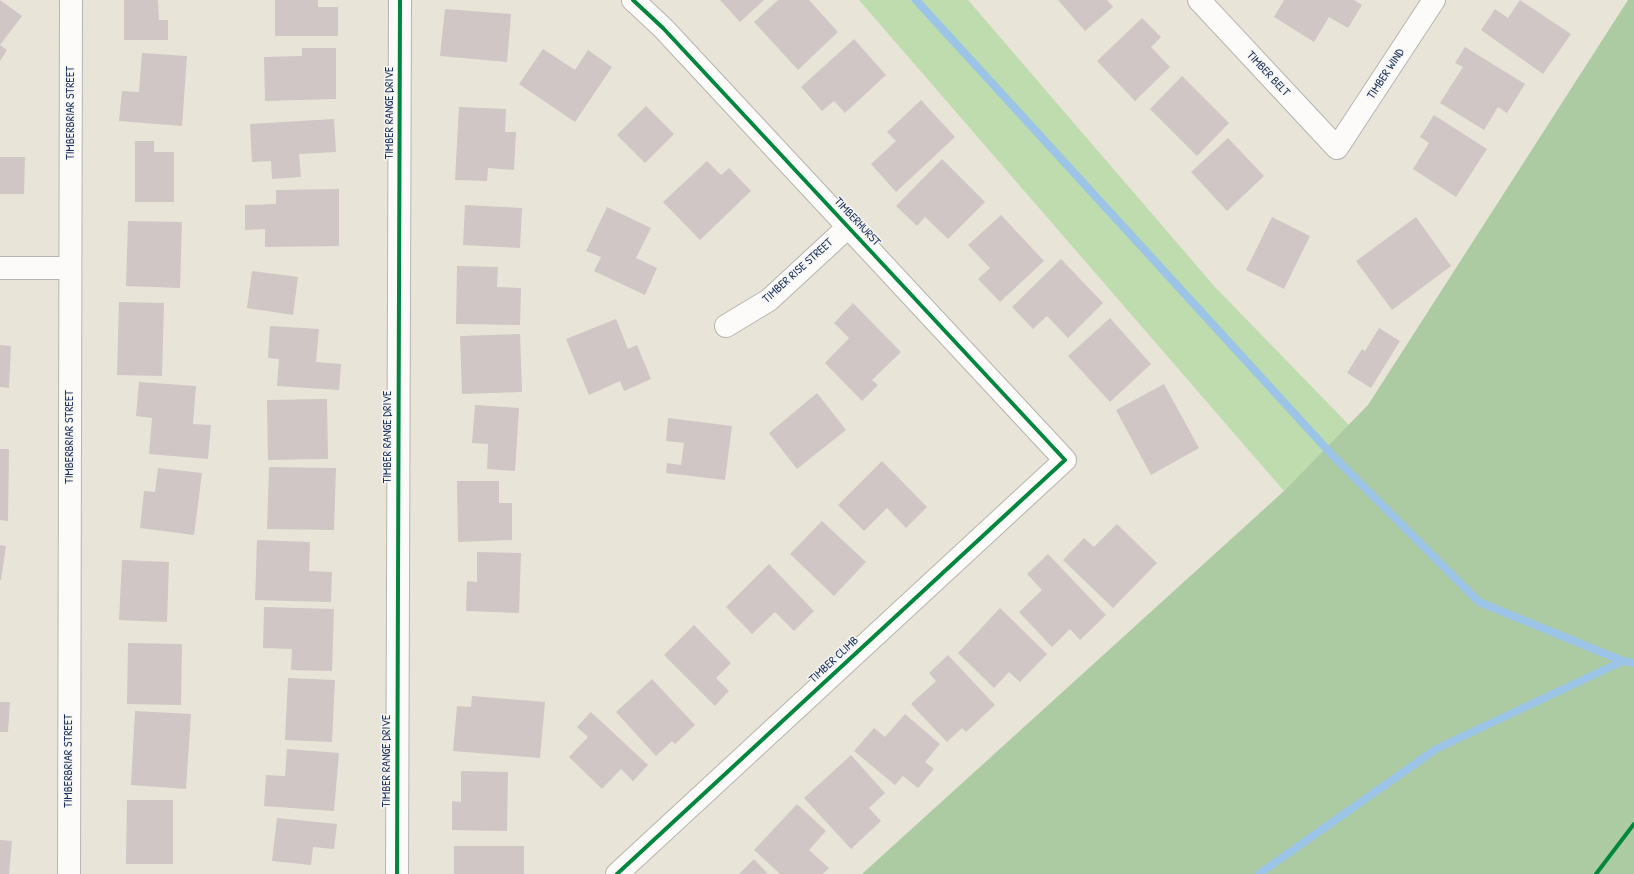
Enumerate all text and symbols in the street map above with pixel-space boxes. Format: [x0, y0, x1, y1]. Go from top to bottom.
street label: TIMBER WIND [1364, 46, 1408, 102]
street label: TIMBER BELT [1243, 48, 1293, 100]
street label: TIMBERBRIAR STREET [64, 66, 78, 160]
street label: TIMBER RANGE DRIVE [383, 67, 397, 159]
street label: TIMBERHURST [831, 195, 883, 249]
street label: TIMBER RISE STREET [760, 236, 836, 306]
street label: TIMBERBRIAR STREET [63, 390, 77, 484]
street label: TIMBER RANGE DRIVE [381, 391, 395, 483]
street label: TIMBER CLIMB [806, 634, 862, 686]
street label: TIMBERBRIAR STREET [62, 714, 76, 808]
street label: TIMBER RANGE DRIVE [380, 715, 394, 807]

